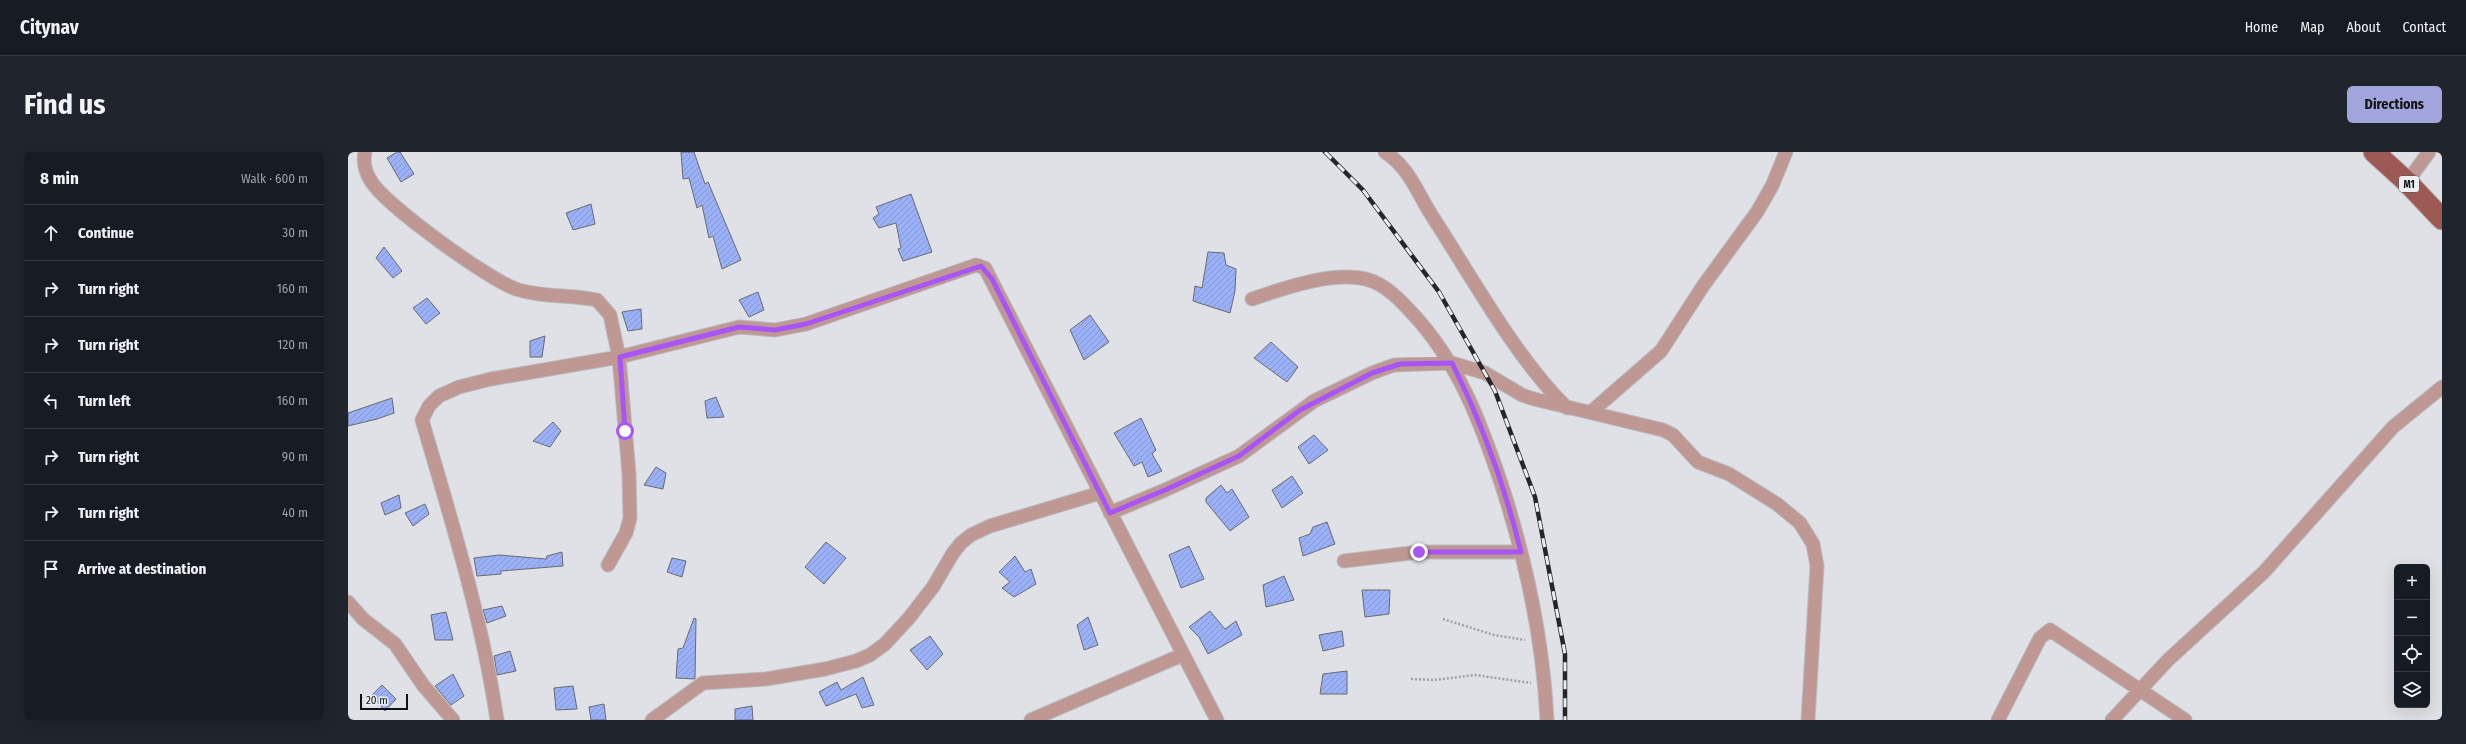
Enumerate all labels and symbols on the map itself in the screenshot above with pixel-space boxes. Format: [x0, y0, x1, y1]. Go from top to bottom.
road number: M1 [2399, 176, 2419, 192]
route start [616, 422, 634, 440]
route end [1410, 543, 1428, 561]
scale bar [360, 692, 408, 711]

